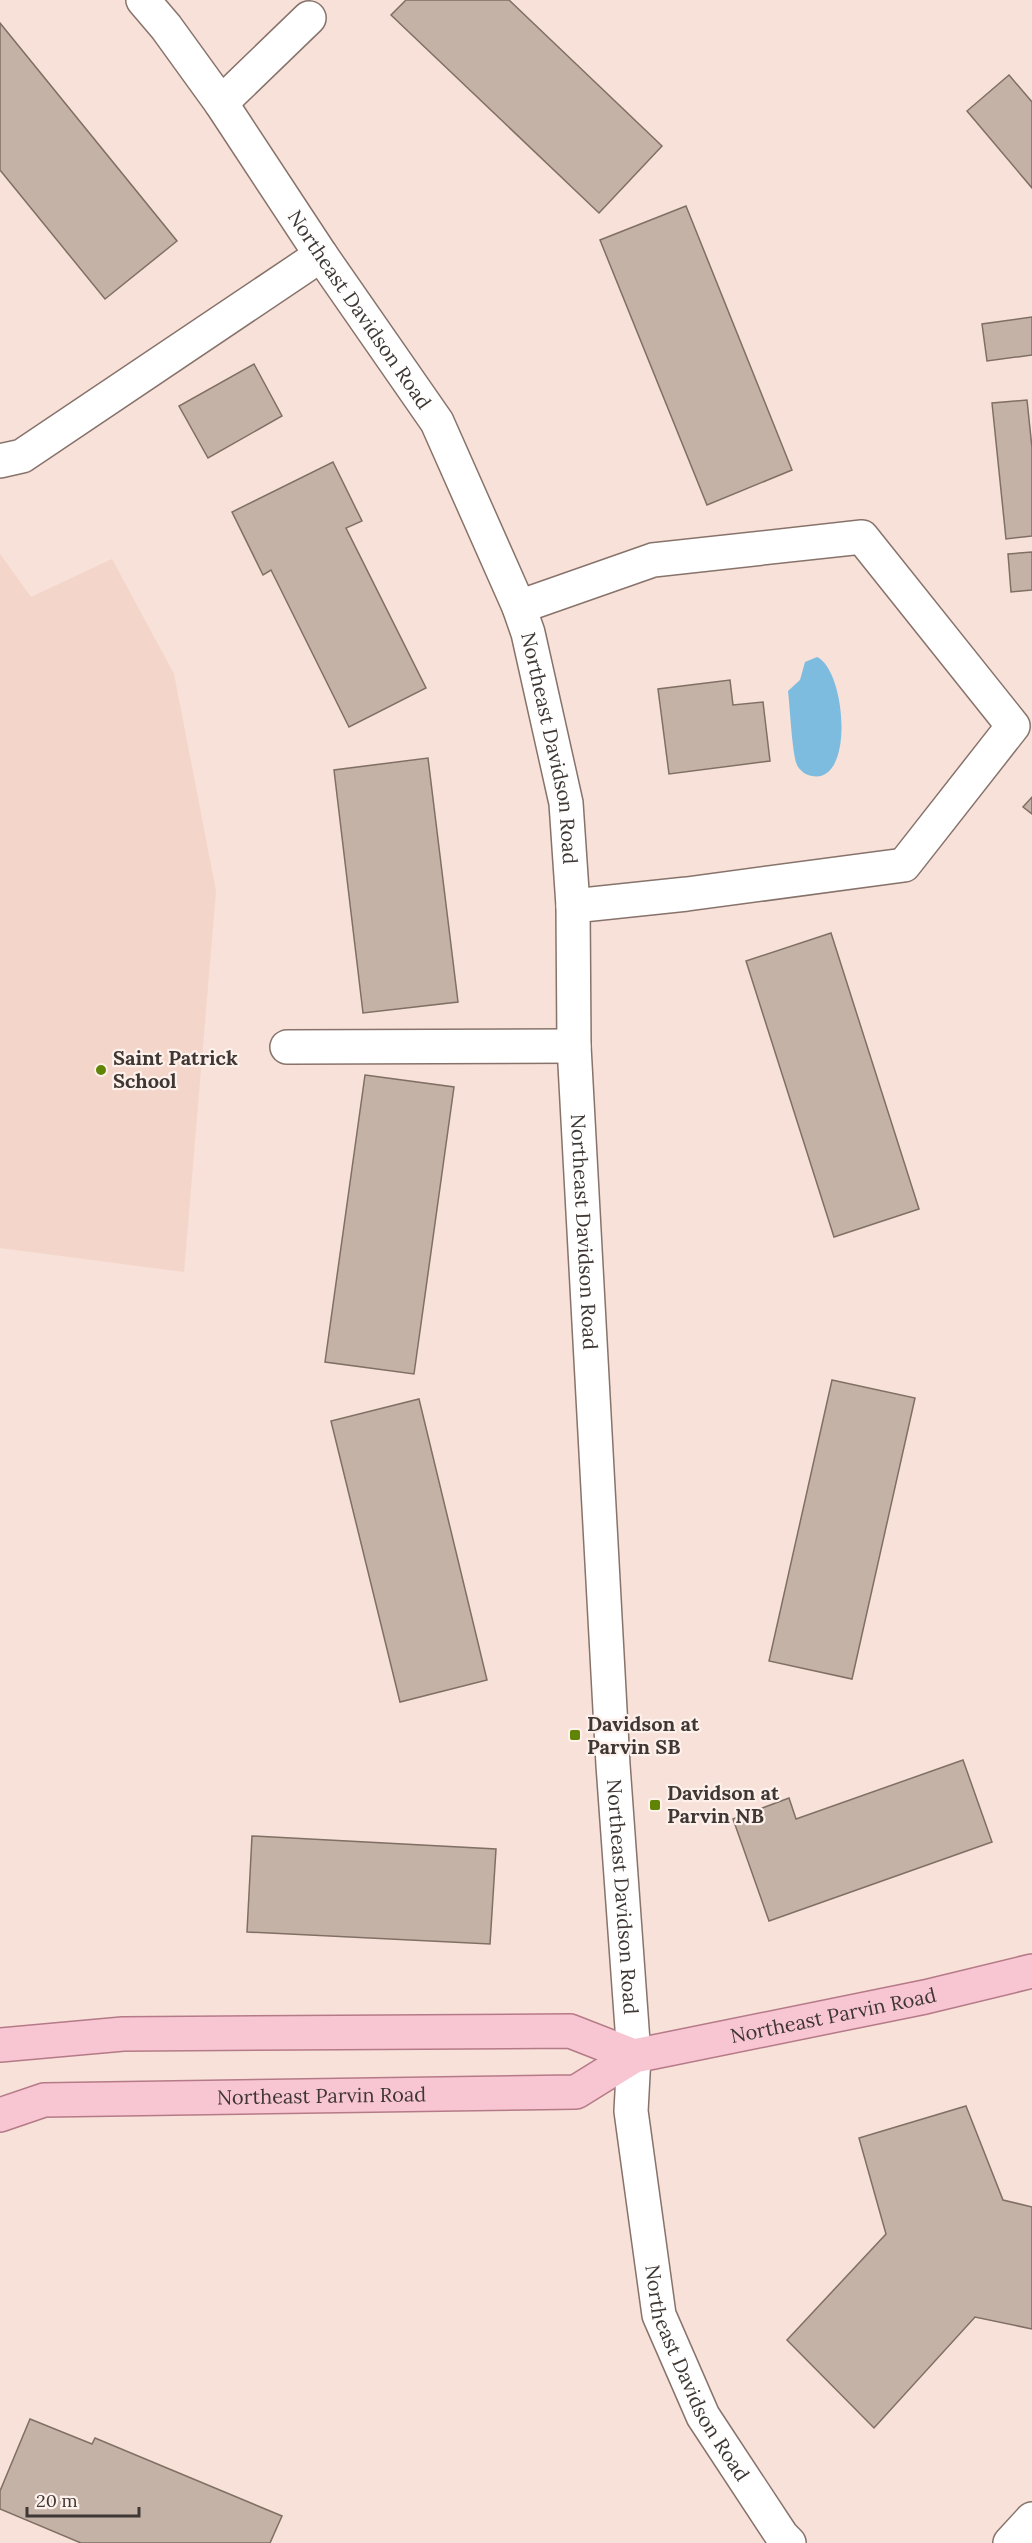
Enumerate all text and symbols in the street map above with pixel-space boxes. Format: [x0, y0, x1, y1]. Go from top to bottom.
street label: Northeast Davidson Road [283, 205, 437, 414]
street label: Northeast Davidson Road [516, 630, 583, 865]
place label: Saint Patrick School [113, 1045, 238, 1093]
marker: Saint Patrick School [94, 1063, 108, 1077]
street label: Northeast Davidson Road [566, 1113, 603, 1350]
place label: Davidson at Parvin SB [587, 1711, 700, 1759]
marker: Davidson at Parvin SB [568, 1728, 582, 1742]
street label: Northeast Davidson Road [602, 1778, 644, 2015]
place label: Davidson at Parvin NB [667, 1780, 780, 1828]
marker: Davidson at Parvin NB [648, 1798, 662, 1812]
street label: Northeast Parvin Road [728, 1982, 939, 2048]
street label: Northeast Parvin Road [217, 2081, 426, 2109]
street label: Northeast Davidson Road [640, 2263, 755, 2485]
scale bar [27, 2480, 140, 2518]
text: 20 m [36, 2489, 78, 2512]

